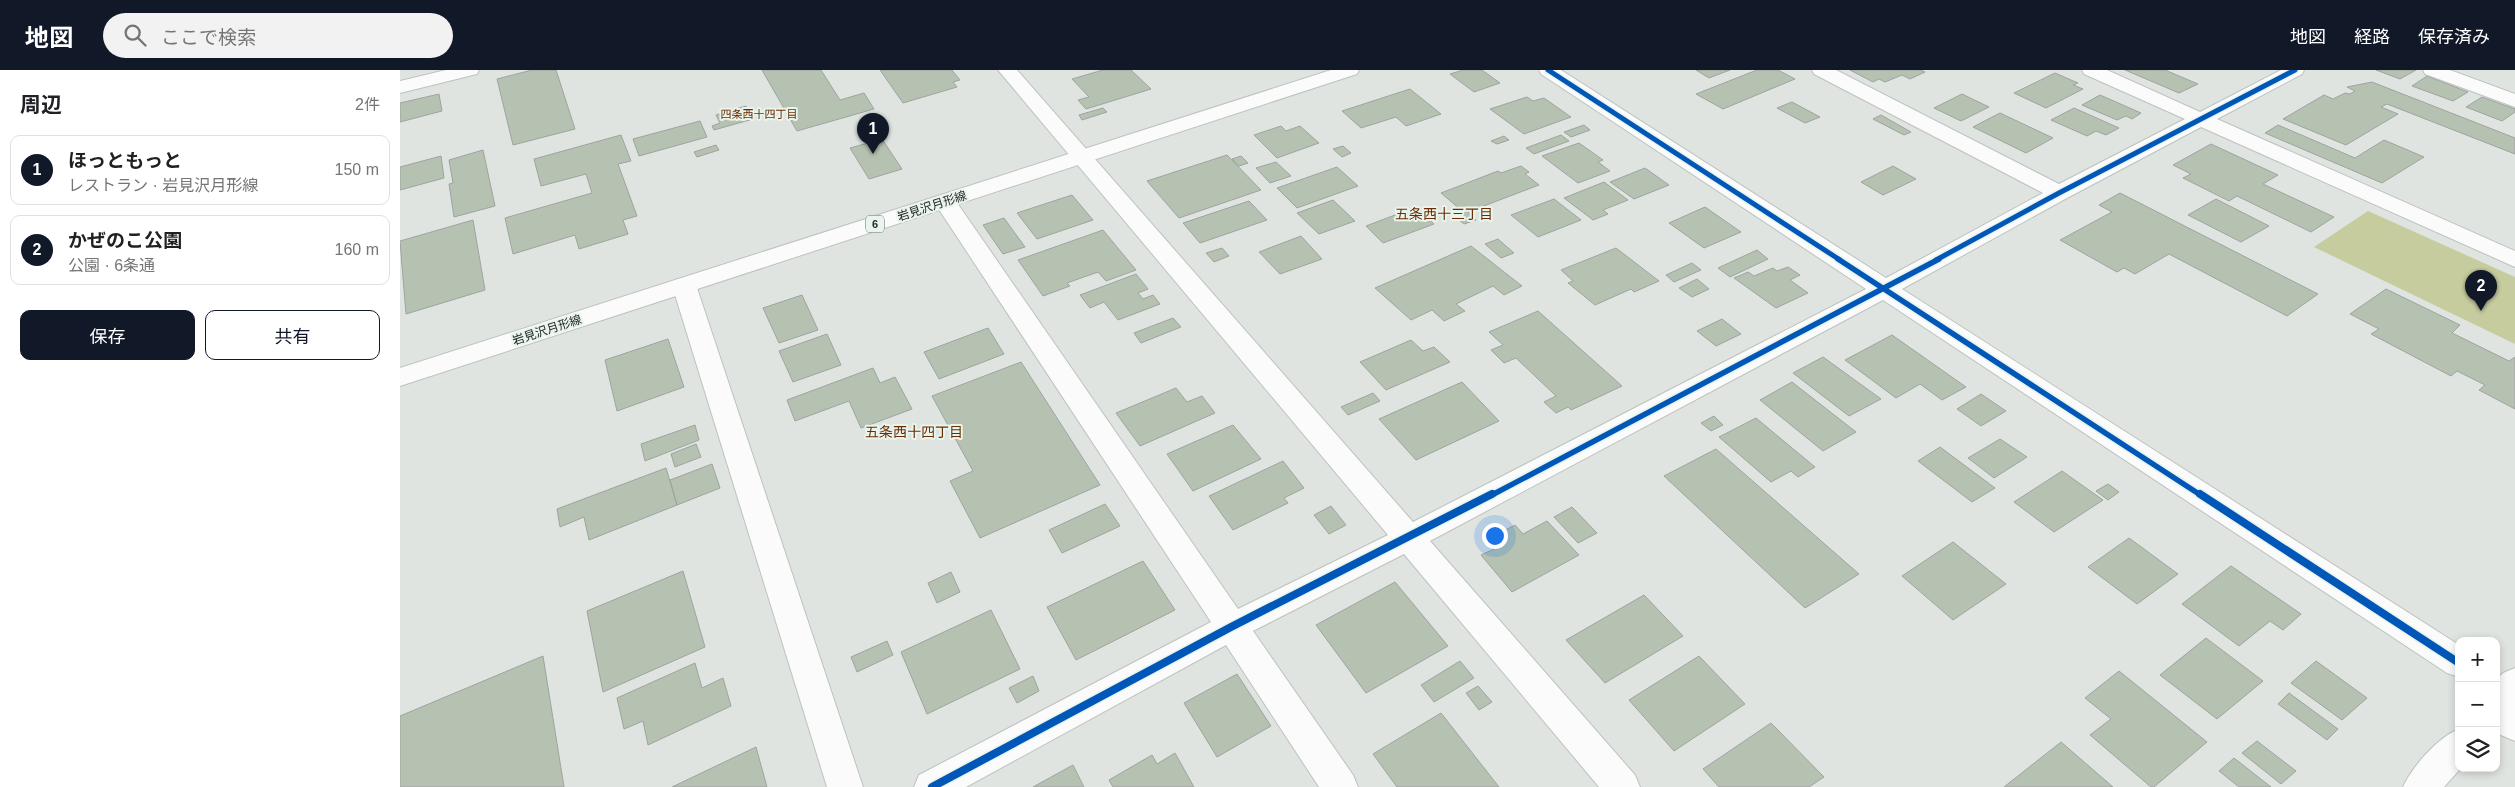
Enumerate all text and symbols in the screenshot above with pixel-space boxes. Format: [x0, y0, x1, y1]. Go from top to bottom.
search box [103, 13, 453, 58]
icon: search [121, 21, 149, 49]
text: 地図 [25, 24, 73, 51]
text: ここで検索 [161, 27, 256, 48]
text: 地図 [2290, 27, 2326, 47]
text: 経路 [2354, 27, 2390, 47]
text: 保存済み [2418, 27, 2490, 47]
text: 周辺 [20, 93, 62, 116]
text: 2件 [355, 96, 380, 113]
district label: 四条西十四丁目 [721, 108, 798, 120]
pin: 1 [857, 113, 889, 154]
text: ほっともっと [68, 150, 182, 171]
text: 1 [33, 161, 41, 178]
text: 150 m [335, 161, 379, 178]
text: レストラン · 岩見沢月形線 [68, 177, 258, 194]
street label: 岩見沢月形線 [896, 188, 968, 224]
district label: 五条西十三丁目 [1395, 206, 1493, 222]
road number: 6 [866, 216, 884, 232]
text: かぜのこ公園 [68, 230, 182, 251]
text: 2 [33, 241, 41, 258]
text: 160 m [335, 241, 379, 258]
text: 公園 · 6条通 [68, 257, 155, 274]
pin: 2 [2465, 270, 2497, 311]
button: 保存 [20, 310, 195, 360]
button: 共有 [205, 310, 380, 360]
street label: 岩見沢月形線 [511, 312, 583, 348]
district label: 五条西十四丁目 [865, 424, 963, 440]
your location [1482, 523, 1508, 549]
map controls [2455, 637, 2500, 772]
button: + [2455, 637, 2500, 682]
button: − [2455, 682, 2500, 727]
button: layers [2455, 727, 2500, 772]

